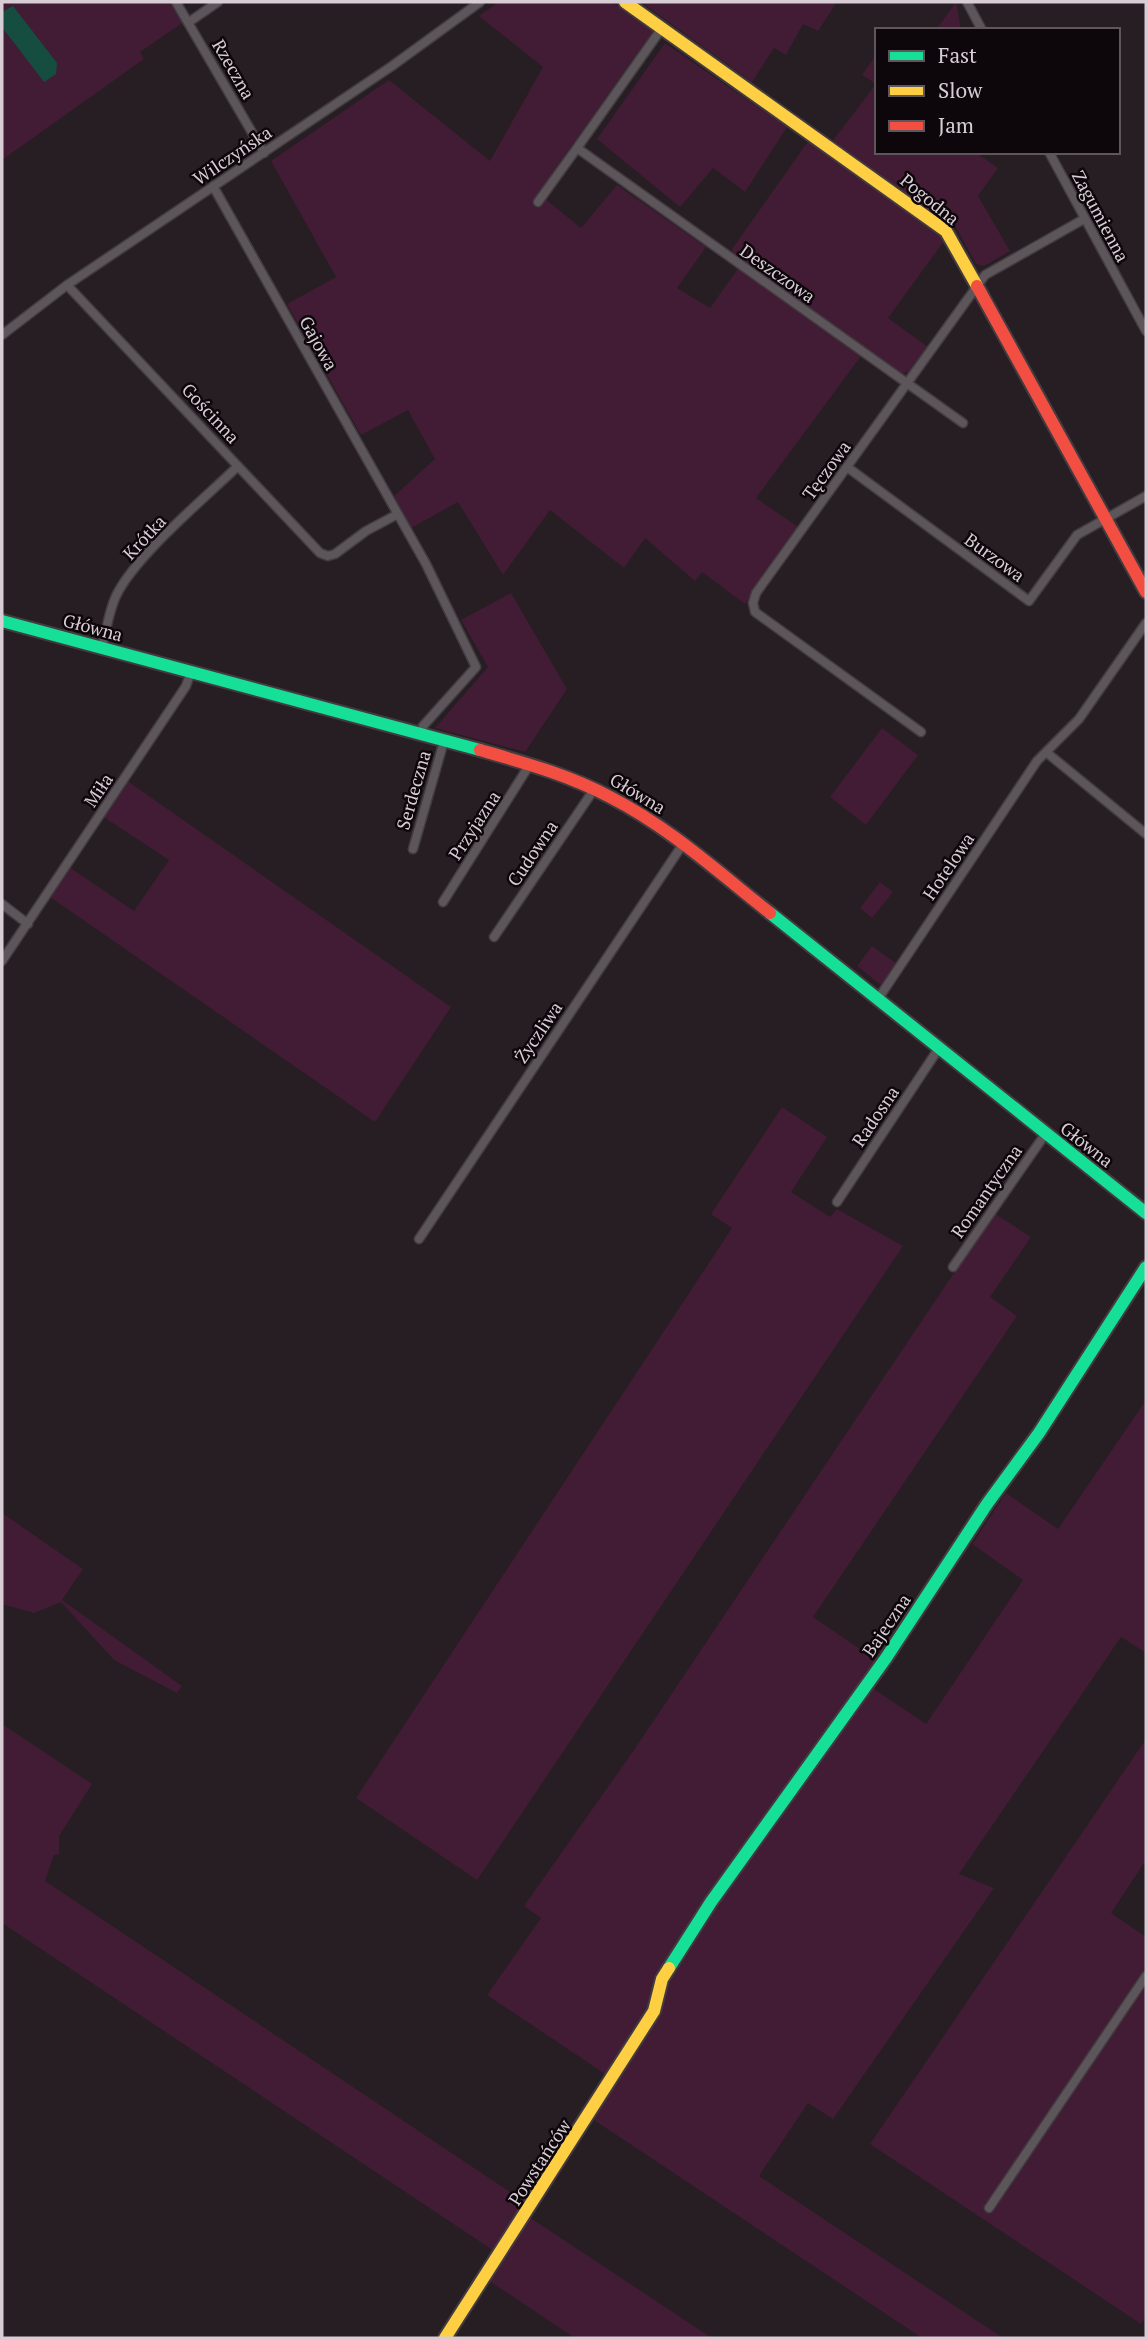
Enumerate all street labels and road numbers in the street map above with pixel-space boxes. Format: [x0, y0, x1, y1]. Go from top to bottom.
street label: Rzeczna [207, 35, 261, 103]
street label: Wilczyńska [188, 120, 276, 190]
street label: Zagumienna [1067, 166, 1135, 266]
street label: Pogodna [896, 168, 964, 230]
street label: Deszczowa [736, 238, 820, 308]
street label: Gajowa [294, 312, 344, 374]
street label: Gościnna [177, 378, 245, 448]
street label: Tęczowa [796, 436, 856, 504]
street label: Krótka [117, 509, 171, 565]
street label: Burzowa [960, 527, 1030, 587]
street label: Główna [61, 608, 125, 646]
street label: Serdeczna [390, 748, 436, 832]
street label: Główna [606, 767, 670, 819]
street label: Miła [78, 768, 118, 812]
street label: Przyjazna [443, 786, 505, 864]
street label: Cudowna [501, 815, 563, 891]
street label: Hotelowa [917, 828, 979, 904]
street label: Życzliwa [509, 997, 567, 1067]
street label: Radosna [846, 1081, 904, 1151]
street label: Główna [1056, 1116, 1118, 1172]
street label: Romantyczna [945, 1140, 1027, 1242]
street label: Bajeczna [856, 1589, 916, 1661]
street label: Powstańców [502, 2114, 576, 2210]

